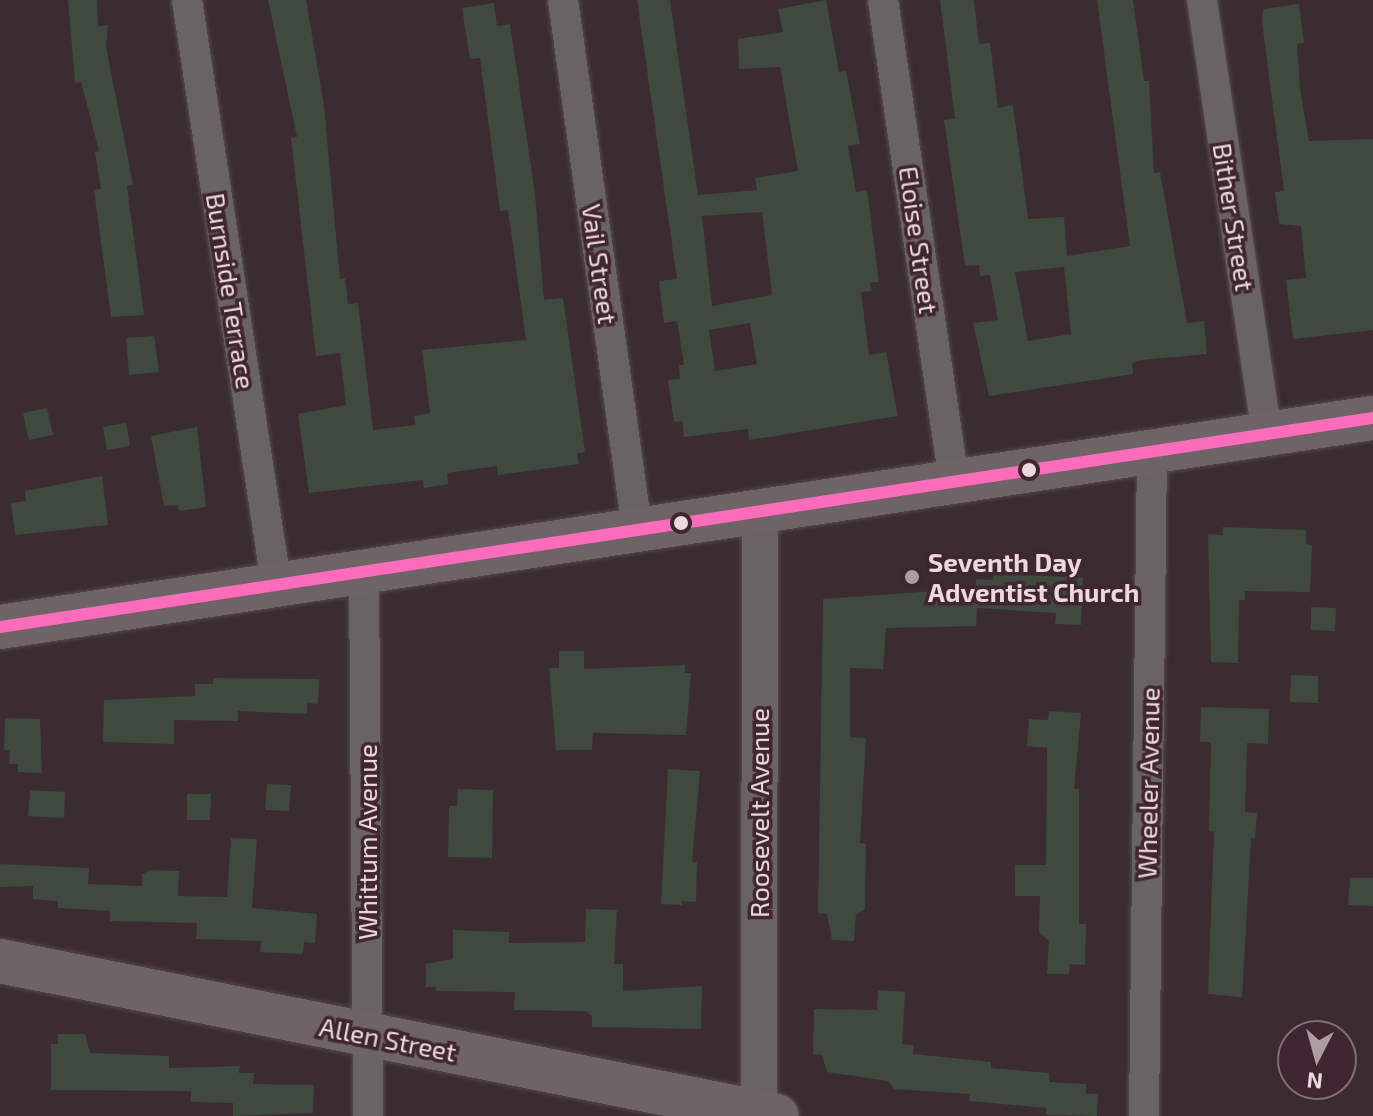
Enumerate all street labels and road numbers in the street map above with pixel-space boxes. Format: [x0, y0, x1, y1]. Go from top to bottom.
street label: Bither Street [1207, 140, 1261, 294]
street label: Eloise Street [893, 164, 945, 316]
street label: Burnside Terrace [200, 191, 262, 391]
street label: Vail Street [576, 202, 624, 326]
street label: Wheeler Avenue [1131, 686, 1165, 880]
street label: Roosevelt Avenue [743, 708, 775, 918]
street label: Whittum Avenue [351, 744, 383, 940]
street label: Allen Street [317, 1010, 459, 1068]

